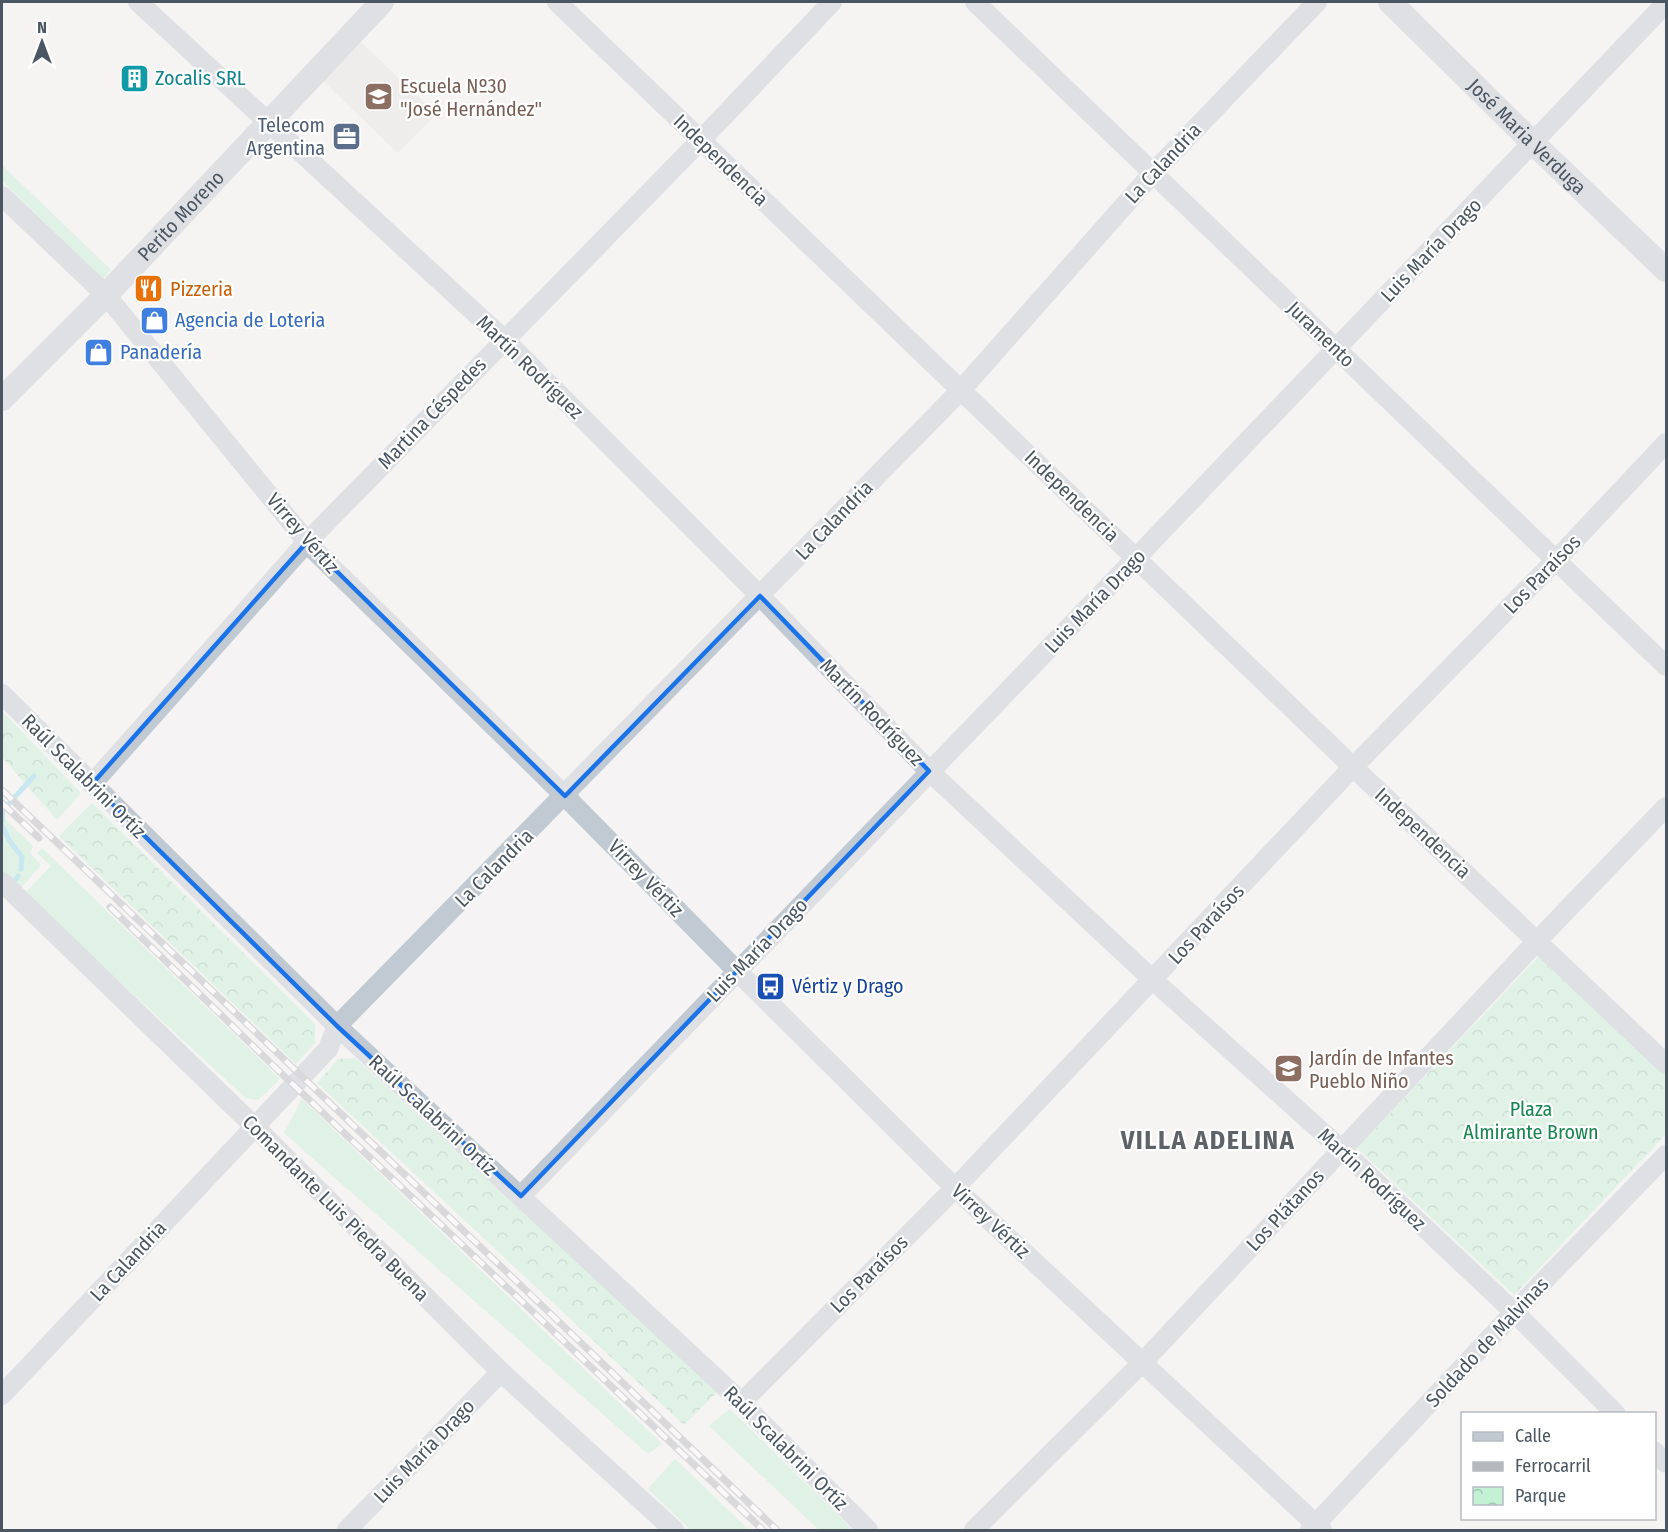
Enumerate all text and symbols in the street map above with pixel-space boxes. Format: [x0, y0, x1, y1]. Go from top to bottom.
north arrow [12, 12, 72, 72]
text: N [37, 18, 47, 37]
building icon: Zocalis SRL [118, 62, 150, 94]
place label: Zocalis SRL [155, 66, 246, 90]
place label: Escuela Nº30 "José Hernández" [400, 74, 542, 121]
street label: José Maria Verduga [1463, 74, 1591, 199]
school or university icon: Escuela Nº30 "José Hernández" [363, 81, 395, 113]
street label: Independencia [669, 109, 773, 211]
place label: Telecom Argentina [246, 113, 325, 160]
street label: La Calandria [1120, 118, 1206, 208]
office icon: Telecom Argentina [330, 121, 362, 153]
street label: Perito Moreno [132, 165, 229, 266]
street label: Luis María Drago [1375, 193, 1487, 307]
restaurant icon: Pizzeria [133, 273, 165, 305]
place label: Pizzeria [170, 277, 233, 301]
street label: Juramento [1282, 296, 1360, 372]
shop icon: Agencia de Loteria [138, 304, 170, 336]
place label: Agencia de Loteria [175, 308, 325, 332]
street label: Martín Rodríguez [472, 310, 588, 424]
shop icon: Panadería [83, 336, 115, 368]
place label: Panadería [120, 340, 202, 364]
street label: Martina Céspedes [373, 352, 491, 474]
street label: Independencia [1020, 445, 1124, 547]
street label: La Calandria [790, 475, 878, 565]
street label: Virrey Vértiz [262, 488, 344, 578]
street label: Los Paraísos [1499, 530, 1585, 618]
street label: Luis María Drago [1039, 544, 1151, 658]
street label: Martín Rodríguez [815, 654, 929, 770]
street label: Raúl Scalabrini Ortíz [17, 709, 151, 843]
street label: Independencia [1370, 783, 1476, 883]
street label: La Calandria [450, 824, 538, 912]
street label: Virrey Vértiz [603, 834, 689, 922]
street label: Los Paraísos [1163, 879, 1249, 969]
street label: Luis María Drago [701, 893, 813, 1007]
bus stop icon: Vértiz y Drago [755, 970, 787, 1002]
place label: Vértiz y Drago [792, 974, 904, 998]
place label: Jardín de Infantes Pueblo Niño [1309, 1046, 1454, 1093]
street label: Raúl Scalabrini Ortíz [364, 1050, 502, 1180]
school or university icon: Jardín de Infantes Pueblo Niño [1272, 1053, 1304, 1085]
park label: Plaza Almirante Brown [1463, 1097, 1599, 1144]
street label: Comandante Luis Piedra Buena [238, 1110, 434, 1306]
street label: Martín Rodríguez [1313, 1123, 1431, 1235]
district label: VILLA ADELINA [1120, 1125, 1295, 1156]
street label: Los Plátanos [1241, 1164, 1329, 1256]
street label: Virrey Vértiz [947, 1179, 1035, 1263]
street label: La Calandria [85, 1216, 171, 1306]
street label: Los Paraísos [825, 1230, 913, 1318]
street label: Soldado de Malvinas [1421, 1272, 1553, 1412]
street label: Raúl Scalabrini Ortíz [719, 1381, 853, 1515]
street label: Luis María Drago [368, 1394, 480, 1508]
legend [1461, 1412, 1656, 1520]
text: Calle [1515, 1425, 1551, 1447]
text: Ferrocarril [1515, 1455, 1591, 1477]
text: Parque [1515, 1485, 1566, 1507]

